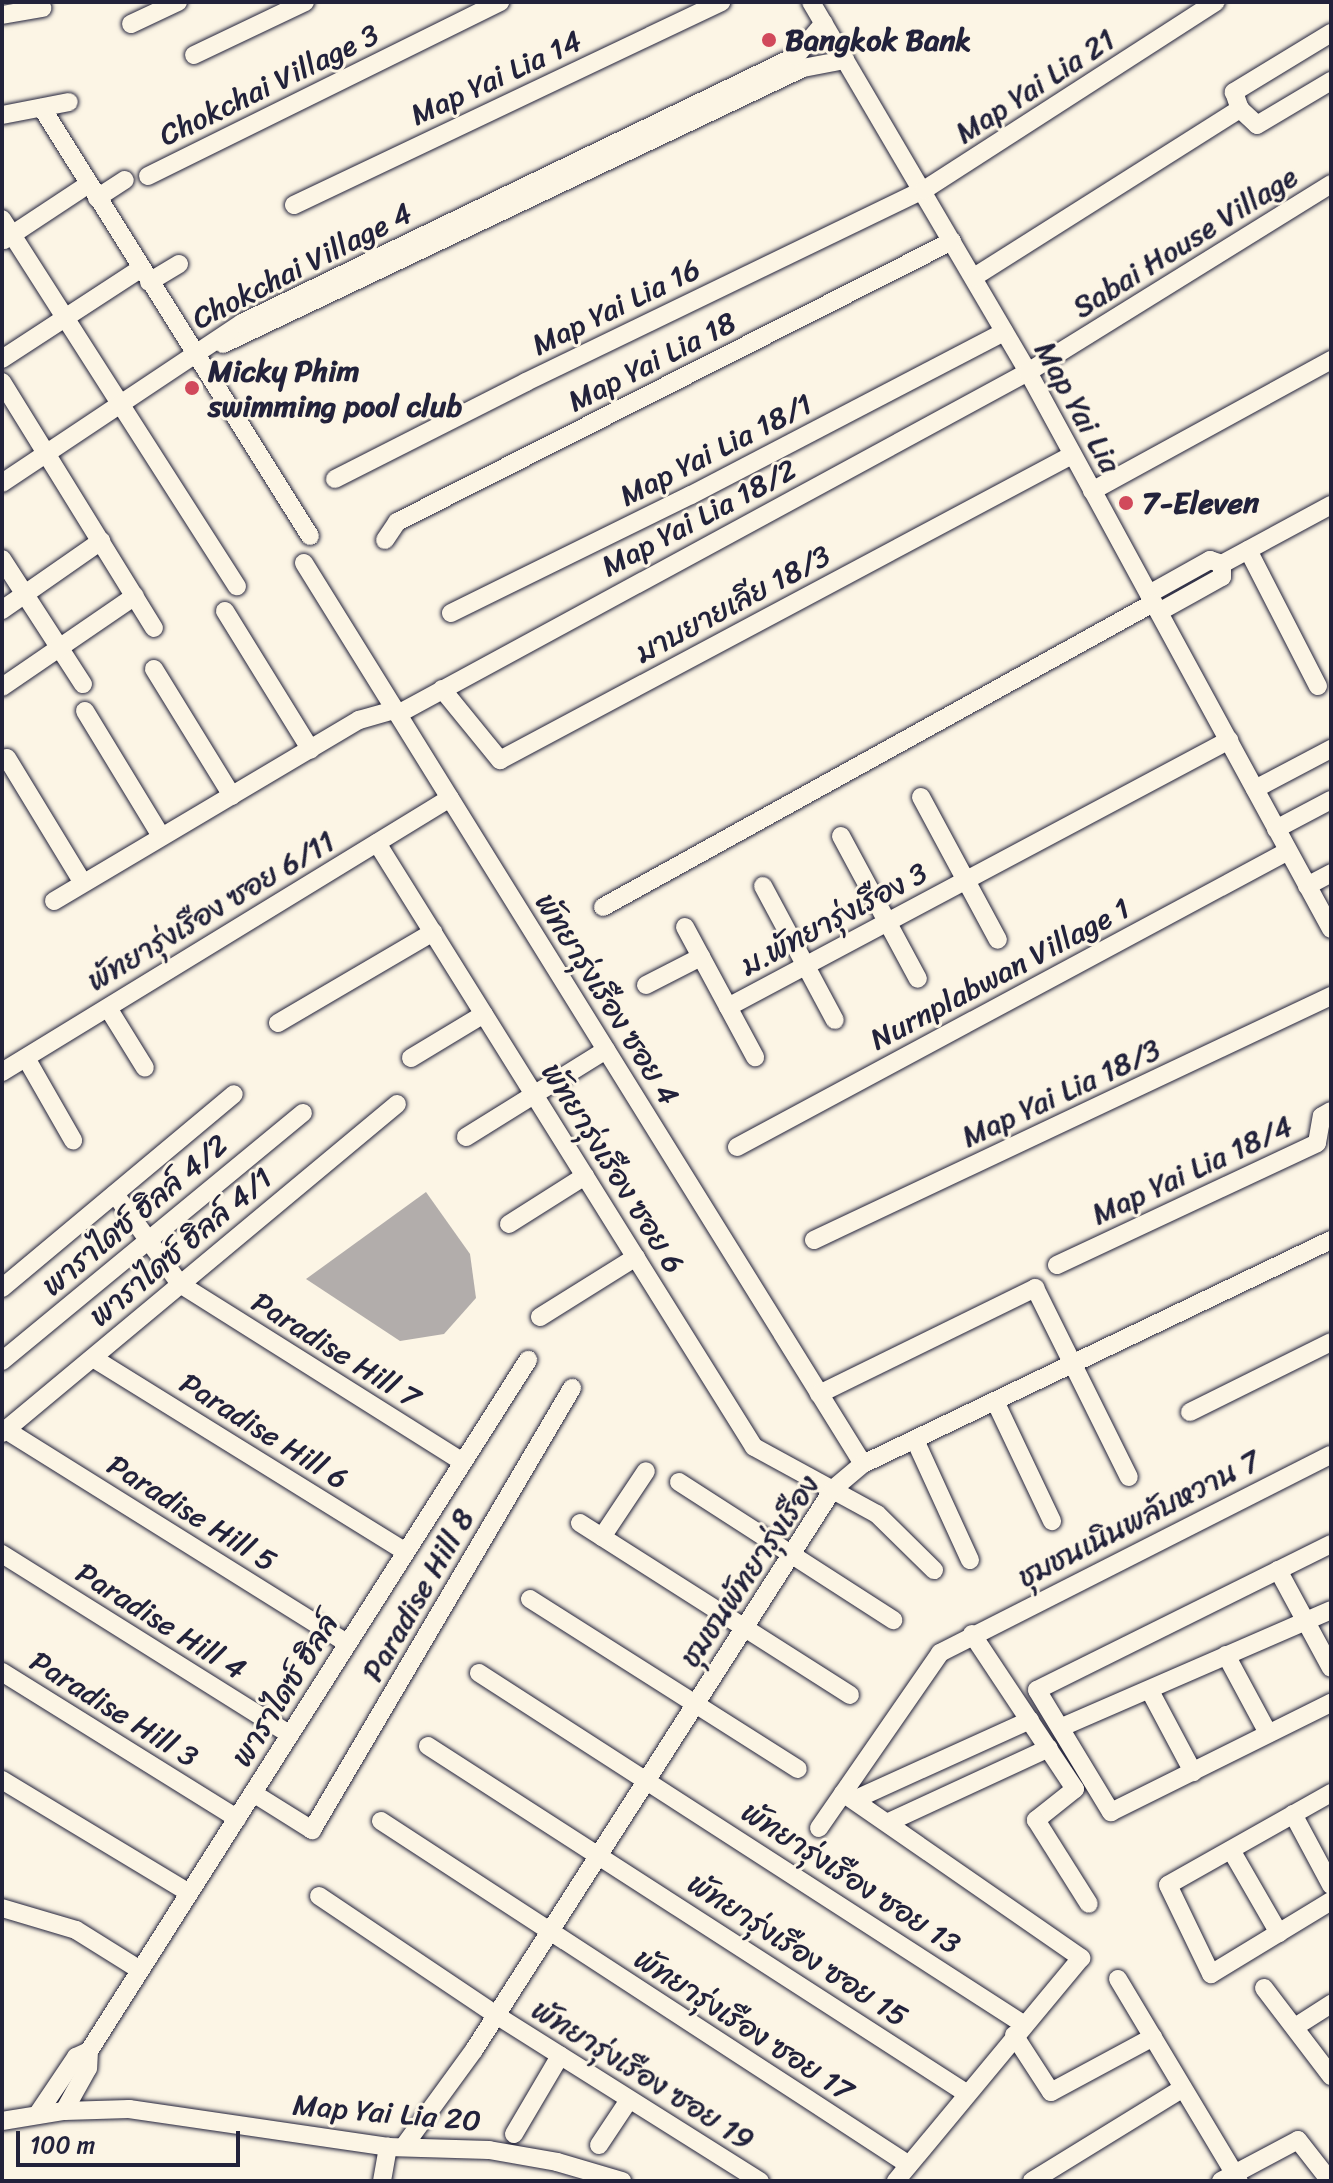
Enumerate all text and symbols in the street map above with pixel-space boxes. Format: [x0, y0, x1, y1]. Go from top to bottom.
street label: Chokchai Village 3 [153, 16, 385, 154]
street label: Map Yai Lia 21 [949, 21, 1121, 151]
place label: Bangkok Bank [785, 22, 971, 58]
street label: Map Yai Lia 14 [405, 23, 587, 133]
marker: Bangkok Bank [760, 31, 778, 49]
street label: Sabai House Village [1066, 158, 1304, 326]
street label: Chokchai Village 4 [186, 195, 418, 337]
street label: Map Yai Lia 16 [526, 251, 706, 363]
street label: Map Yai Lia 18 [562, 304, 742, 420]
street label: Map Yai Lia [1027, 335, 1129, 479]
place label: Micky Phim swimming pool club [208, 353, 463, 424]
marker: Micky Phim swimming pool club [183, 379, 201, 397]
street label: Map Yai Lia 18/1 [614, 386, 818, 514]
street label: Map Yai Lia 18/2 [595, 451, 803, 585]
place label: 7-Eleven [1142, 485, 1259, 521]
marker: 7-Eleven [1117, 494, 1135, 512]
street label: มาบยายเลีย 18/3 [629, 538, 837, 670]
street label: พัทยารุ่งเรือง ซอย 6/11 [81, 823, 341, 999]
street label: ม.พัทยารุ่งเรือง 3 [735, 855, 933, 983]
street label: พัทยารุ่งเรือง ซอย 4 [527, 886, 687, 1112]
street label: Nurnplabwan Village 1 [864, 890, 1136, 1058]
street label: Map Yai Lia 18/3 [956, 1031, 1166, 1155]
street label: พัทยารุ่งเรือง ซอย 6 [534, 1056, 692, 1280]
street label: Map Yai Lia 18/4 [1086, 1108, 1298, 1232]
street label: พาราไดซ์ ฮิลล์ 4/2 [35, 1127, 235, 1303]
street label: พาราไดซ์ ฮิลล์ 4/1 [82, 1160, 280, 1334]
street label: Paradise Hill 7 [245, 1284, 427, 1416]
street label: Paradise Hill 6 [173, 1365, 355, 1497]
street label: ชุมชนเนินพลับหวาน 7 [1012, 1443, 1266, 1595]
street label: Paradise Hill 5 [101, 1447, 283, 1579]
street label: ชุมชนพัทยารุ่งเรือง [673, 1468, 827, 1674]
street label: Paradise Hill 8 [354, 1503, 482, 1687]
street label: Paradise Hill 4 [69, 1554, 253, 1688]
street label: พาราไดซ์ ฮิลล์ [224, 1607, 346, 1773]
street label: Paradise Hill 3 [23, 1643, 205, 1775]
street label: พัทยารุ่งเรือง ซอย 13 [735, 1794, 967, 1962]
street label: พัทยารุ่งเรือง ซอย 15 [681, 1865, 915, 2035]
street label: พัทยารุ่งเรือง ซอย 17 [628, 1941, 860, 2109]
street label: พัทยารุ่งเรือง ซอย 19 [525, 1992, 761, 2158]
street label: Map Yai Lia 20 [291, 2087, 483, 2139]
scale bar [20, 2115, 244, 2165]
text: 100 m [30, 2124, 95, 2166]

